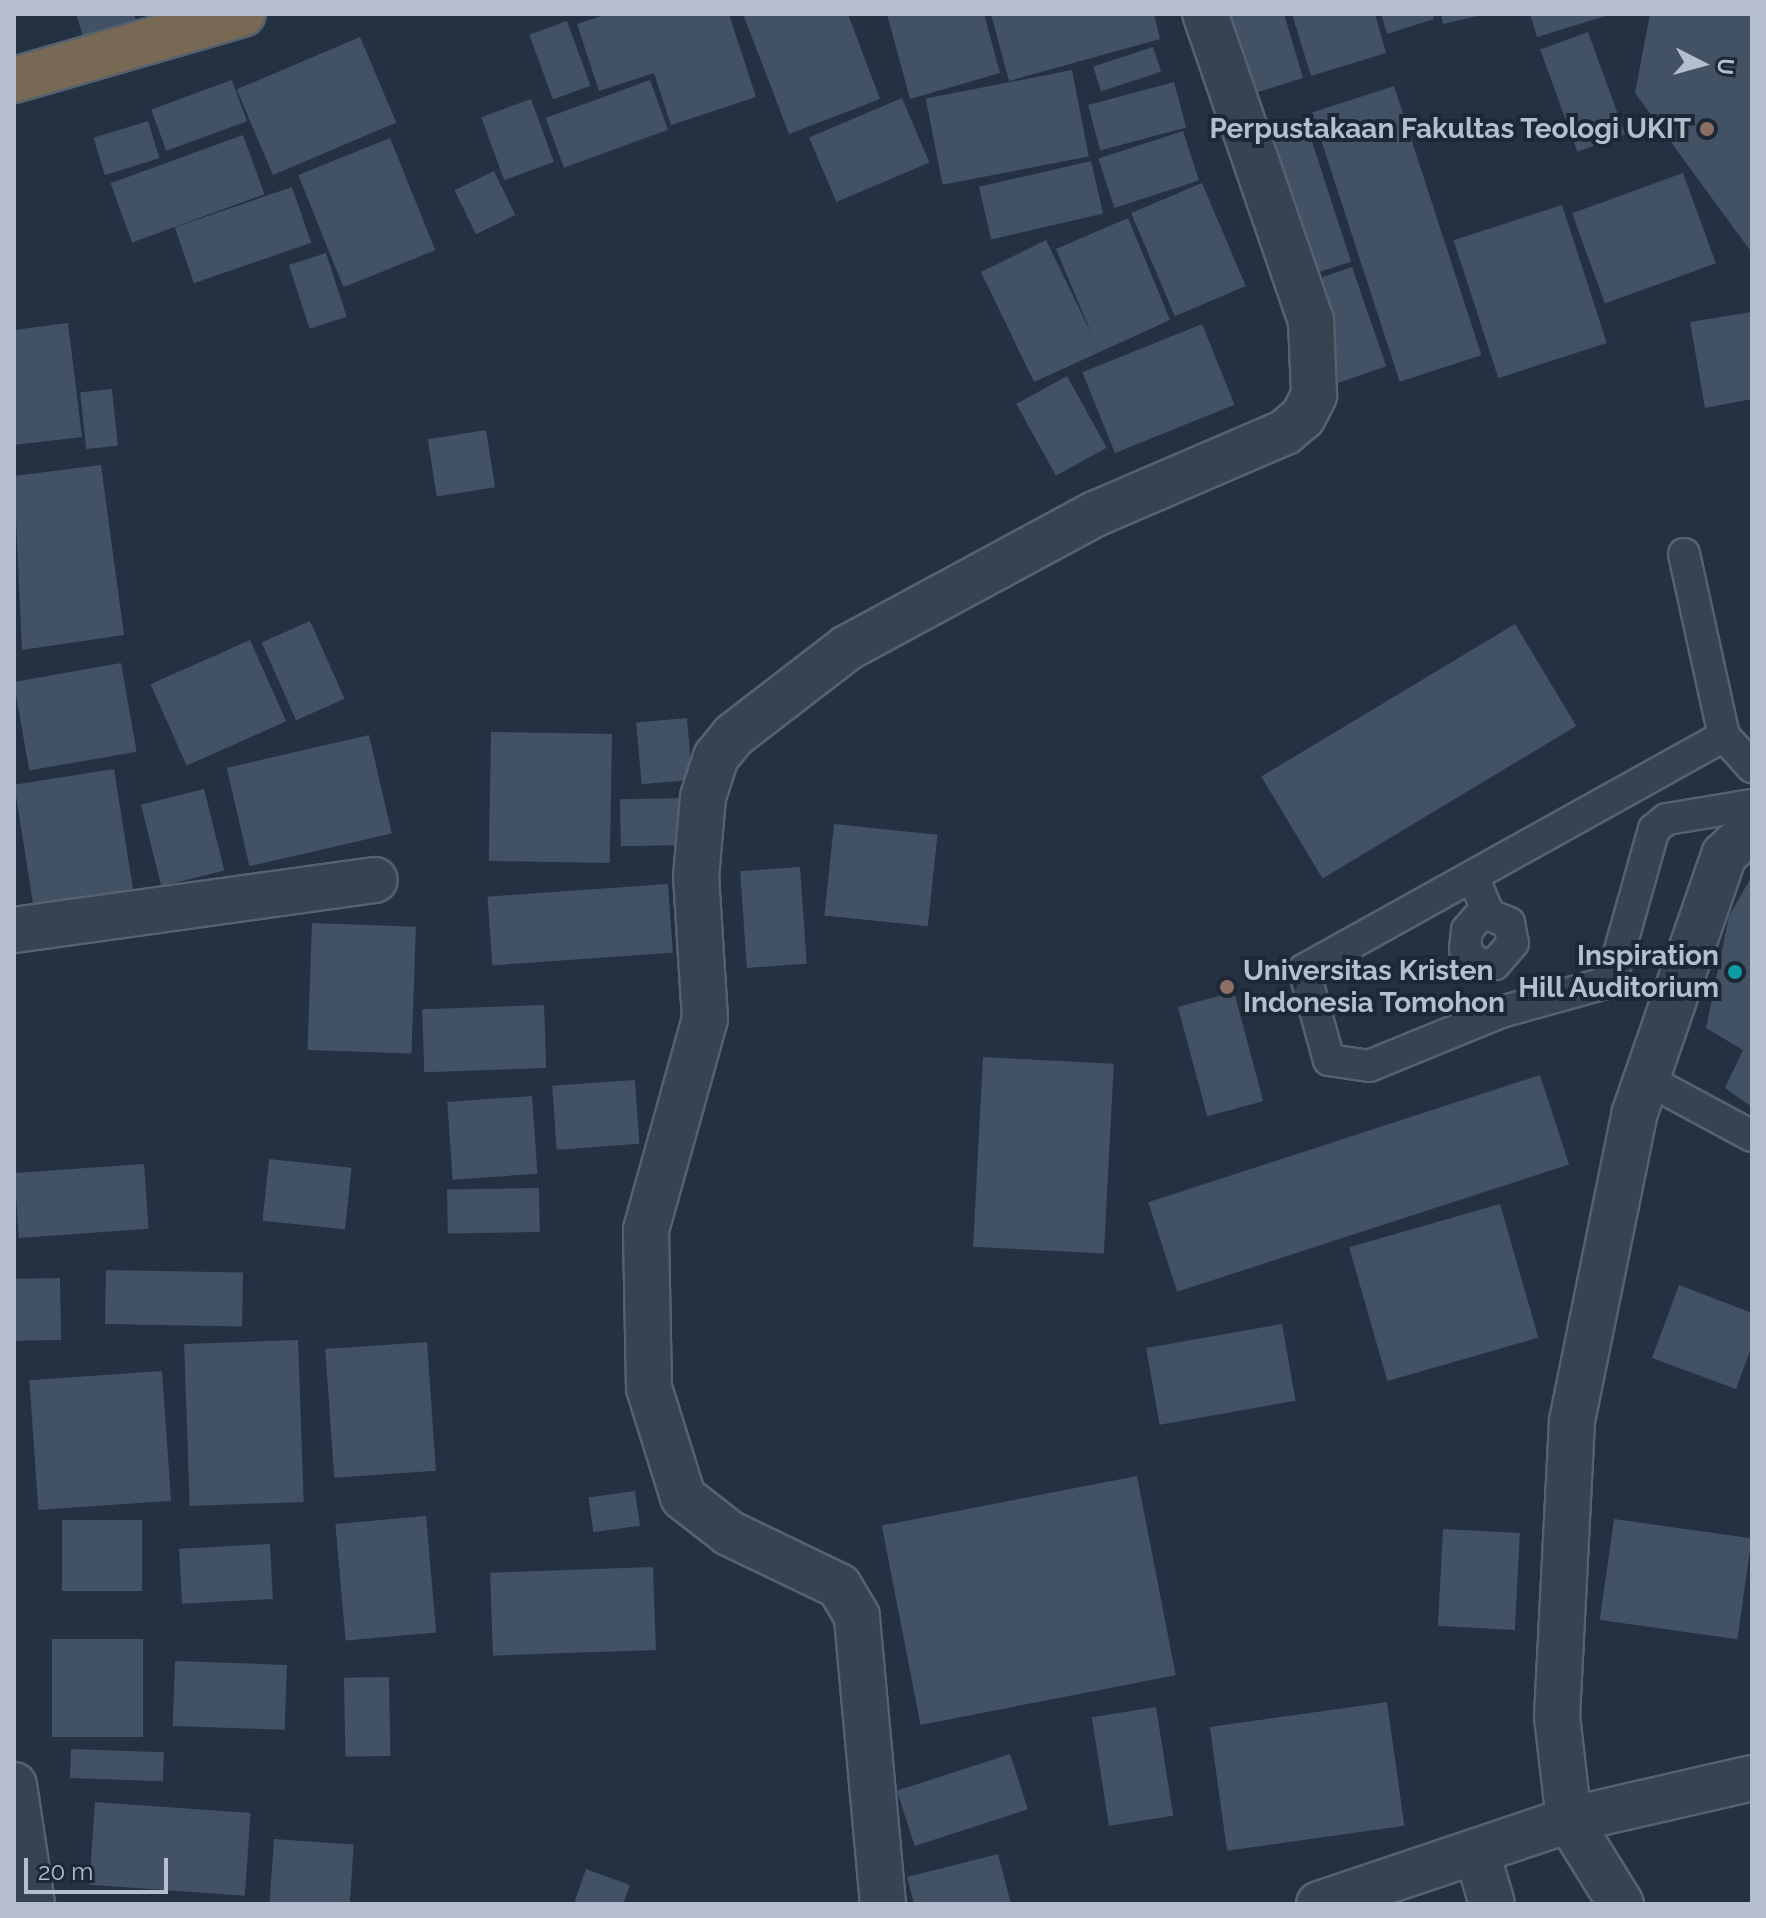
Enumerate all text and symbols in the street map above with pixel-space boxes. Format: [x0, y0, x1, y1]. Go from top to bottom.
north arrow [1662, 24, 1742, 104]
text: U [1712, 57, 1740, 76]
place label: Perpustakaan Fakultas Teologi UKIT [1209, 112, 1691, 146]
marker: Perpustakaan Fakultas Teologi UKIT [1698, 120, 1716, 138]
place label: Inspiration Hill Auditorium [1517, 939, 1719, 1005]
place label: Universitas Kristen Indonesia Tomohon [1243, 954, 1506, 1020]
marker: Inspiration Hill Auditorium [1726, 963, 1744, 981]
marker: Universitas Kristen Indonesia Tomohon [1218, 978, 1236, 996]
scale bar [28, 1842, 172, 1892]
text: 20 m [38, 1857, 93, 1886]

